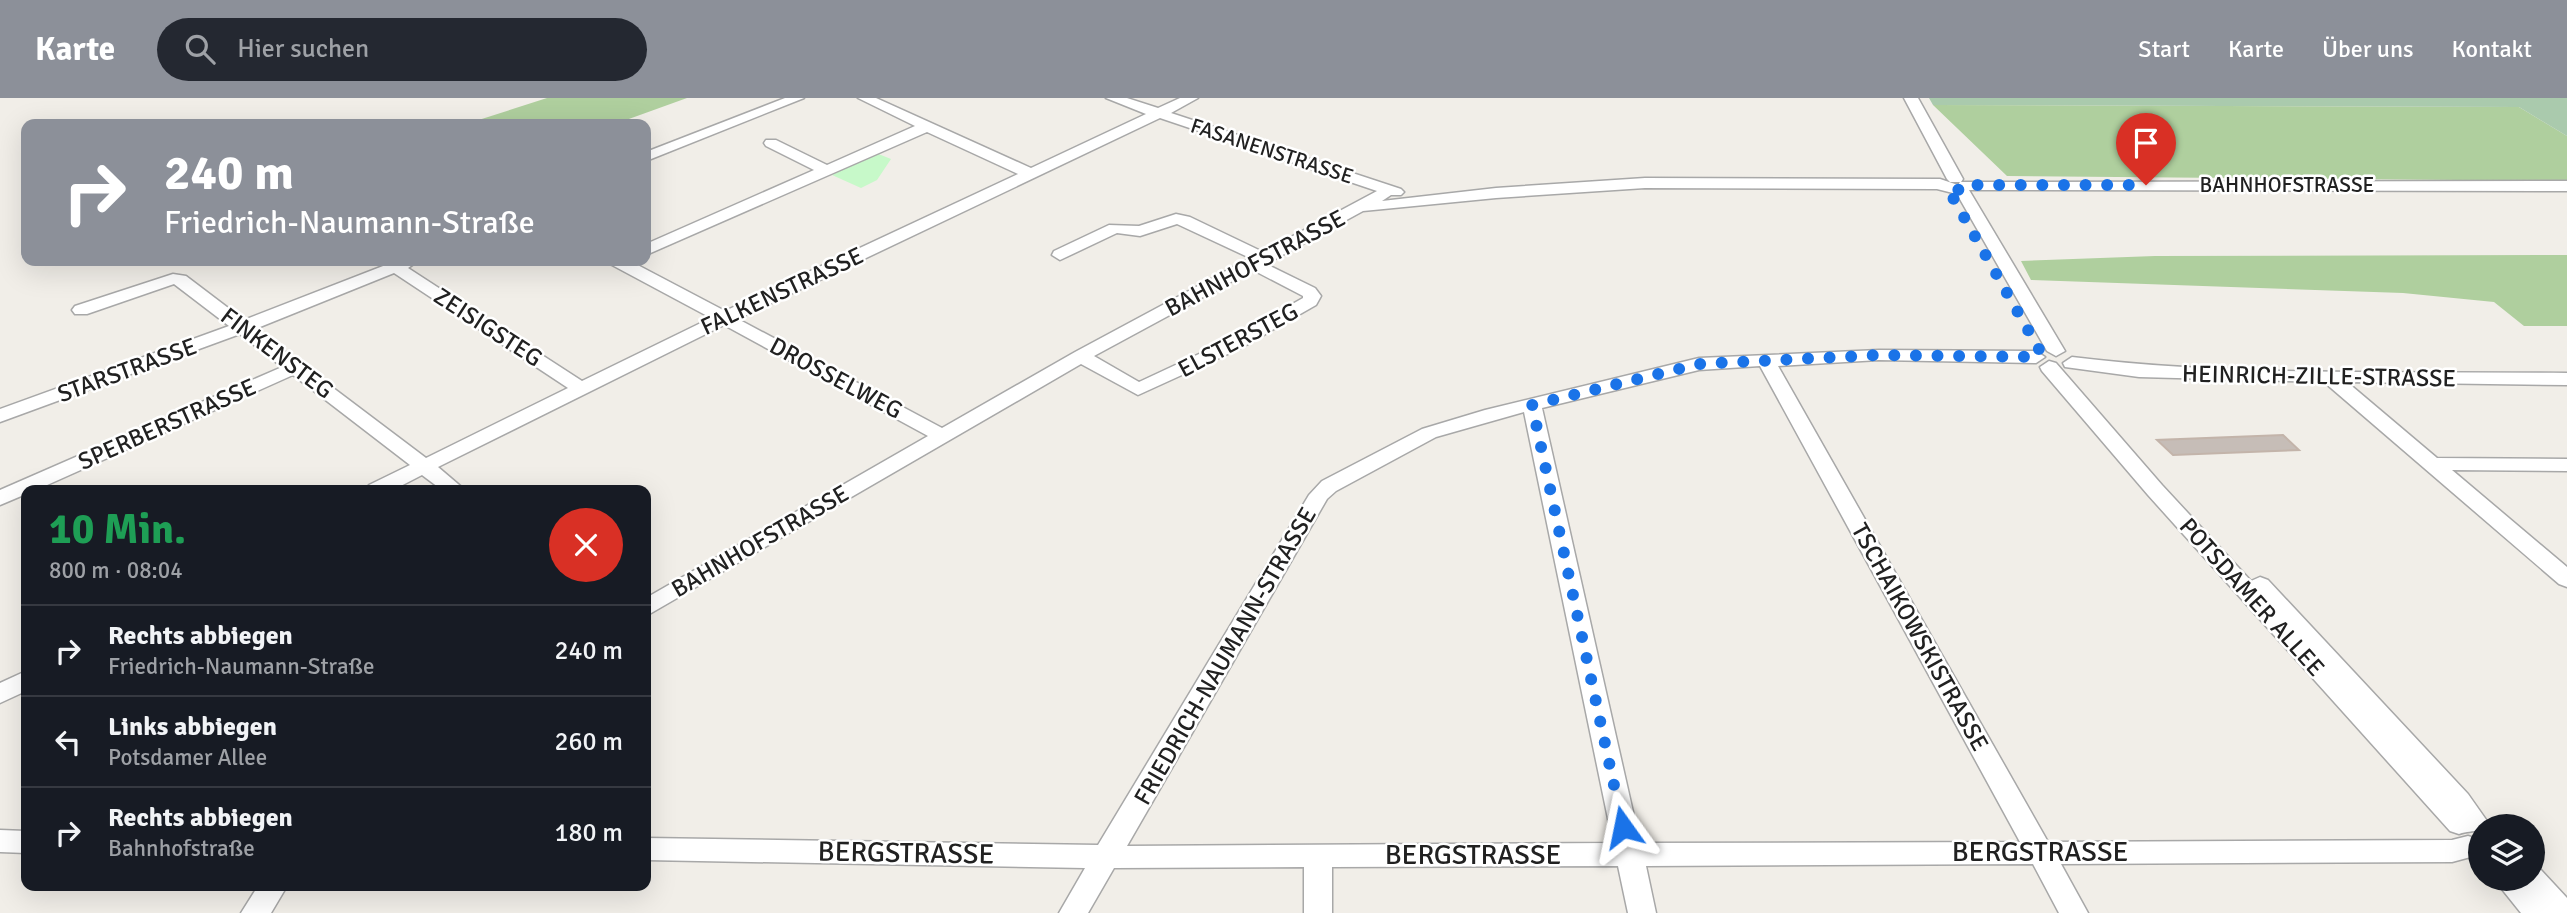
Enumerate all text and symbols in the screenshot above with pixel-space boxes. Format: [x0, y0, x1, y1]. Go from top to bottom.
search box [157, 18, 647, 81]
text: Karte [35, 29, 115, 70]
icon: search [181, 30, 219, 68]
text: Hier suchen [237, 33, 369, 65]
text: Start [2138, 34, 2190, 64]
text: Karte [2228, 34, 2284, 64]
text: Über uns [2322, 34, 2414, 64]
text: Kontakt [2452, 34, 2532, 64]
street label: FASANENSTRASSE [1187, 112, 1357, 190]
pin [2116, 113, 2176, 185]
icon: arrive [2127, 124, 2165, 162]
text: 240 m [164, 143, 294, 203]
icon: right [49, 147, 140, 238]
street label: BAHNHOFSTRASSE [2199, 172, 2375, 198]
text: Friedrich-Naumann-Straße [164, 203, 535, 242]
street label: BAHNHOFSTRASSE [1160, 203, 1350, 323]
street label: FALKENSTRASSE [696, 240, 868, 342]
street label: ZEISIGSTEG [428, 281, 548, 373]
street label: ELSTERSTEG [1173, 296, 1303, 384]
street label: FINKENSTEG [215, 301, 339, 405]
street label: DROSSELWEG [764, 330, 908, 426]
street label: STARSTRASSE [53, 331, 201, 409]
street label: HEINRICH-ZILLE-STRASSE [2182, 359, 2456, 393]
street label: SPERBERSTRASSE [74, 371, 260, 477]
street label: BAHNHOFSTRASSE [666, 478, 854, 604]
street label: FRIEDRICH-NAUMANN-STRASSE [1127, 502, 1323, 810]
text: 10 Min. [49, 504, 186, 555]
button: close [549, 508, 623, 582]
street label: POTSDAMER ALLEE [2173, 512, 2331, 682]
street label: TSCHAIKOWSKISTRASSE [1845, 518, 1995, 756]
text: 800 m · 08:04 [49, 556, 183, 585]
text: Rechts abbiegen [108, 620, 293, 652]
icon: right [49, 632, 87, 670]
text: 240 m [554, 635, 623, 667]
text: Friedrich-Naumann-Straße [108, 652, 375, 681]
text: Links abbiegen [108, 711, 277, 743]
icon: left [49, 723, 87, 761]
text: 260 m [554, 726, 623, 758]
text: Potsdamer Allee [108, 743, 267, 772]
position arrow [1586, 790, 1660, 864]
text: Rechts abbiegen [108, 802, 293, 834]
icon: right [49, 814, 87, 852]
map controls [2468, 814, 2545, 891]
button: layers [2468, 814, 2545, 891]
text: 180 m [554, 817, 623, 849]
text: Bahnhofstraße [108, 834, 255, 863]
street label: BERGSTRASSE [817, 834, 995, 872]
street label: BERGSTRASSE [1952, 835, 2128, 869]
street label: BERGSTRASSE [1385, 838, 1561, 872]

